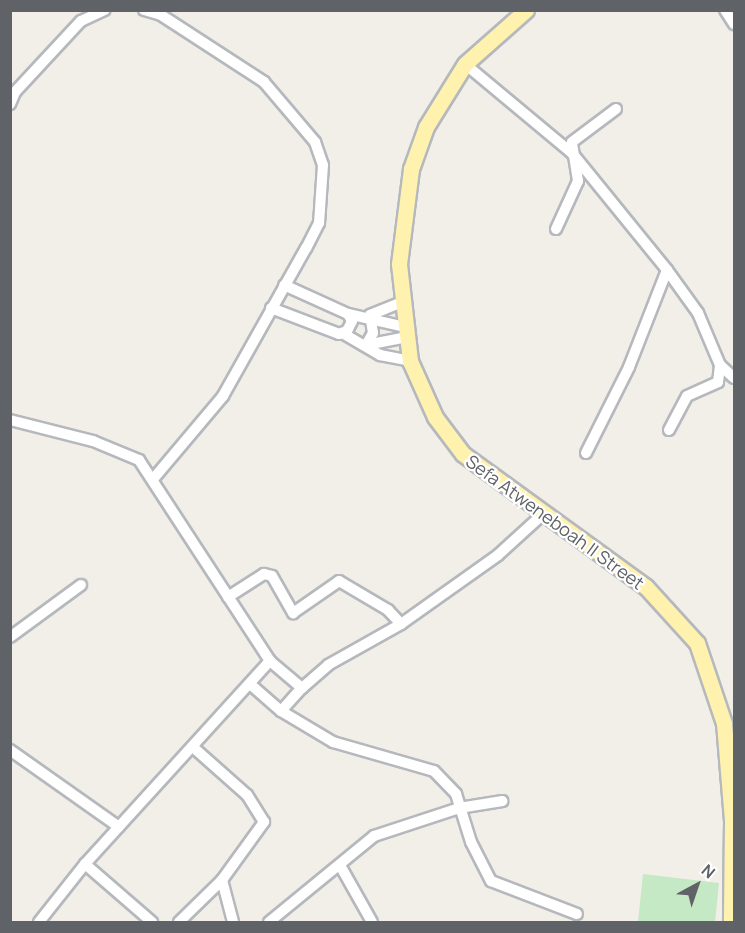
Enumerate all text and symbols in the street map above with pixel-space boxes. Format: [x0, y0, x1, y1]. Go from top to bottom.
street label: Sefa Atweneboah II Street [462, 450, 648, 594]
north arrow [667, 855, 727, 915]
text: N [697, 859, 720, 883]

